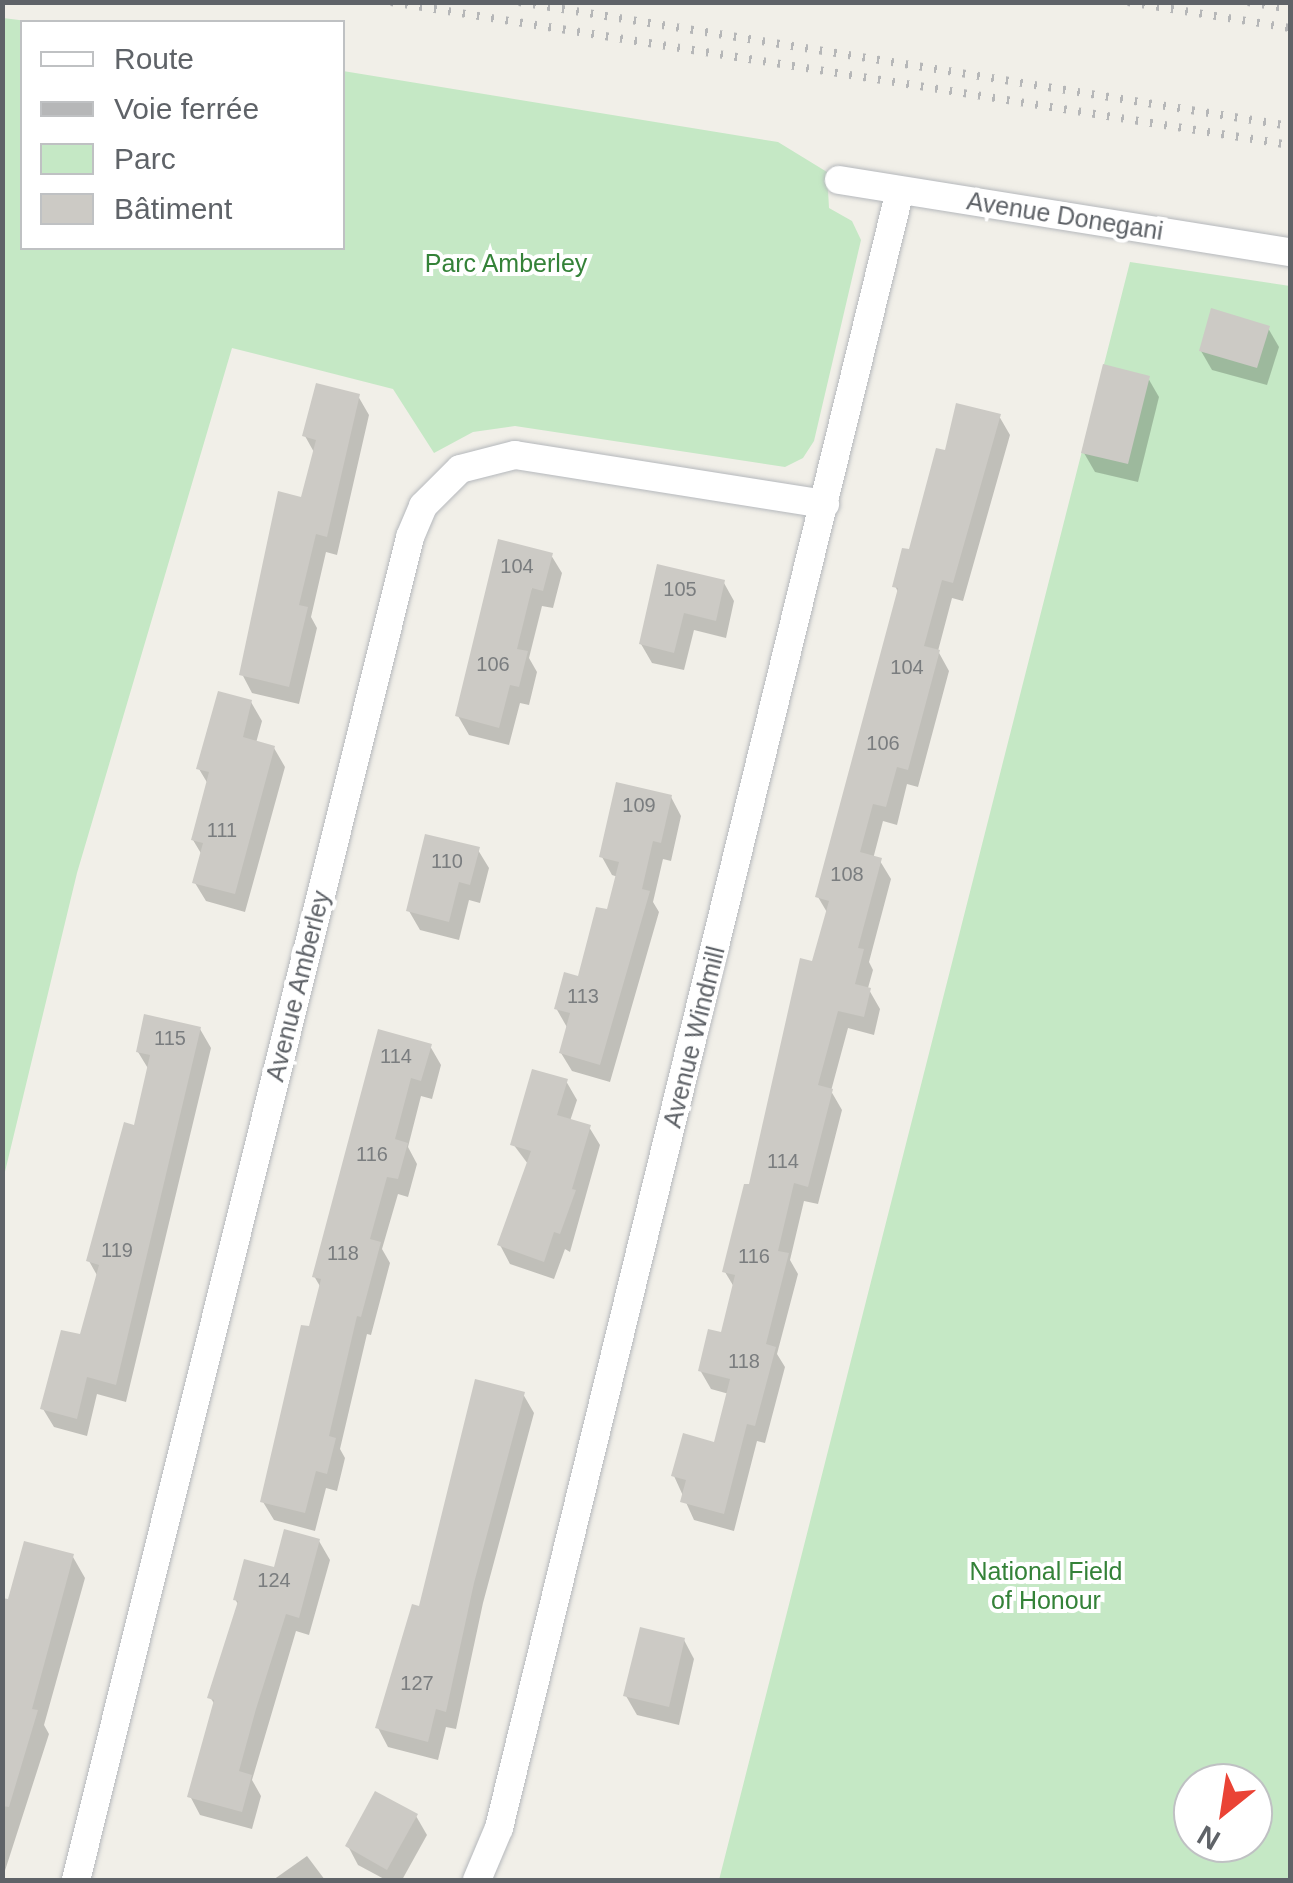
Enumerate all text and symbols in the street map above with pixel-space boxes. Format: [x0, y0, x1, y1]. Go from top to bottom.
legend [20, 20, 345, 250]
text: Route [114, 42, 194, 75]
text: Voie ferrée [114, 92, 259, 125]
text: Parc [114, 142, 176, 175]
street label: Avenue Donegani [965, 186, 1165, 246]
text: Bâtiment [114, 192, 232, 225]
park label: Parc Amberley [424, 248, 588, 278]
house number: 104 [500, 554, 534, 578]
house number: 105 [663, 577, 697, 601]
house number: 106 [476, 652, 510, 676]
house number: 104 [890, 655, 924, 679]
house number: 106 [866, 731, 900, 755]
house number: 109 [622, 793, 656, 817]
house number: 111 [207, 818, 237, 842]
house number: 110 [431, 849, 463, 873]
house number: 108 [830, 862, 864, 886]
street label: Avenue Amberley [260, 887, 336, 1085]
street label: Avenue Windmill [657, 943, 731, 1131]
house number: 113 [567, 984, 599, 1008]
house number: 115 [154, 1026, 186, 1050]
house number: 114 [380, 1044, 412, 1068]
house number: 116 [356, 1142, 388, 1166]
house number: 114 [767, 1149, 799, 1173]
house number: 119 [101, 1238, 133, 1262]
house number: 118 [327, 1241, 359, 1265]
house number: 116 [738, 1244, 770, 1268]
house number: 118 [728, 1349, 760, 1373]
park label: National Field of Honour [970, 1557, 1122, 1616]
house number: 124 [257, 1568, 291, 1592]
house number: 127 [400, 1671, 434, 1695]
north arrow [1173, 1763, 1273, 1863]
text: N [1192, 1819, 1225, 1856]

